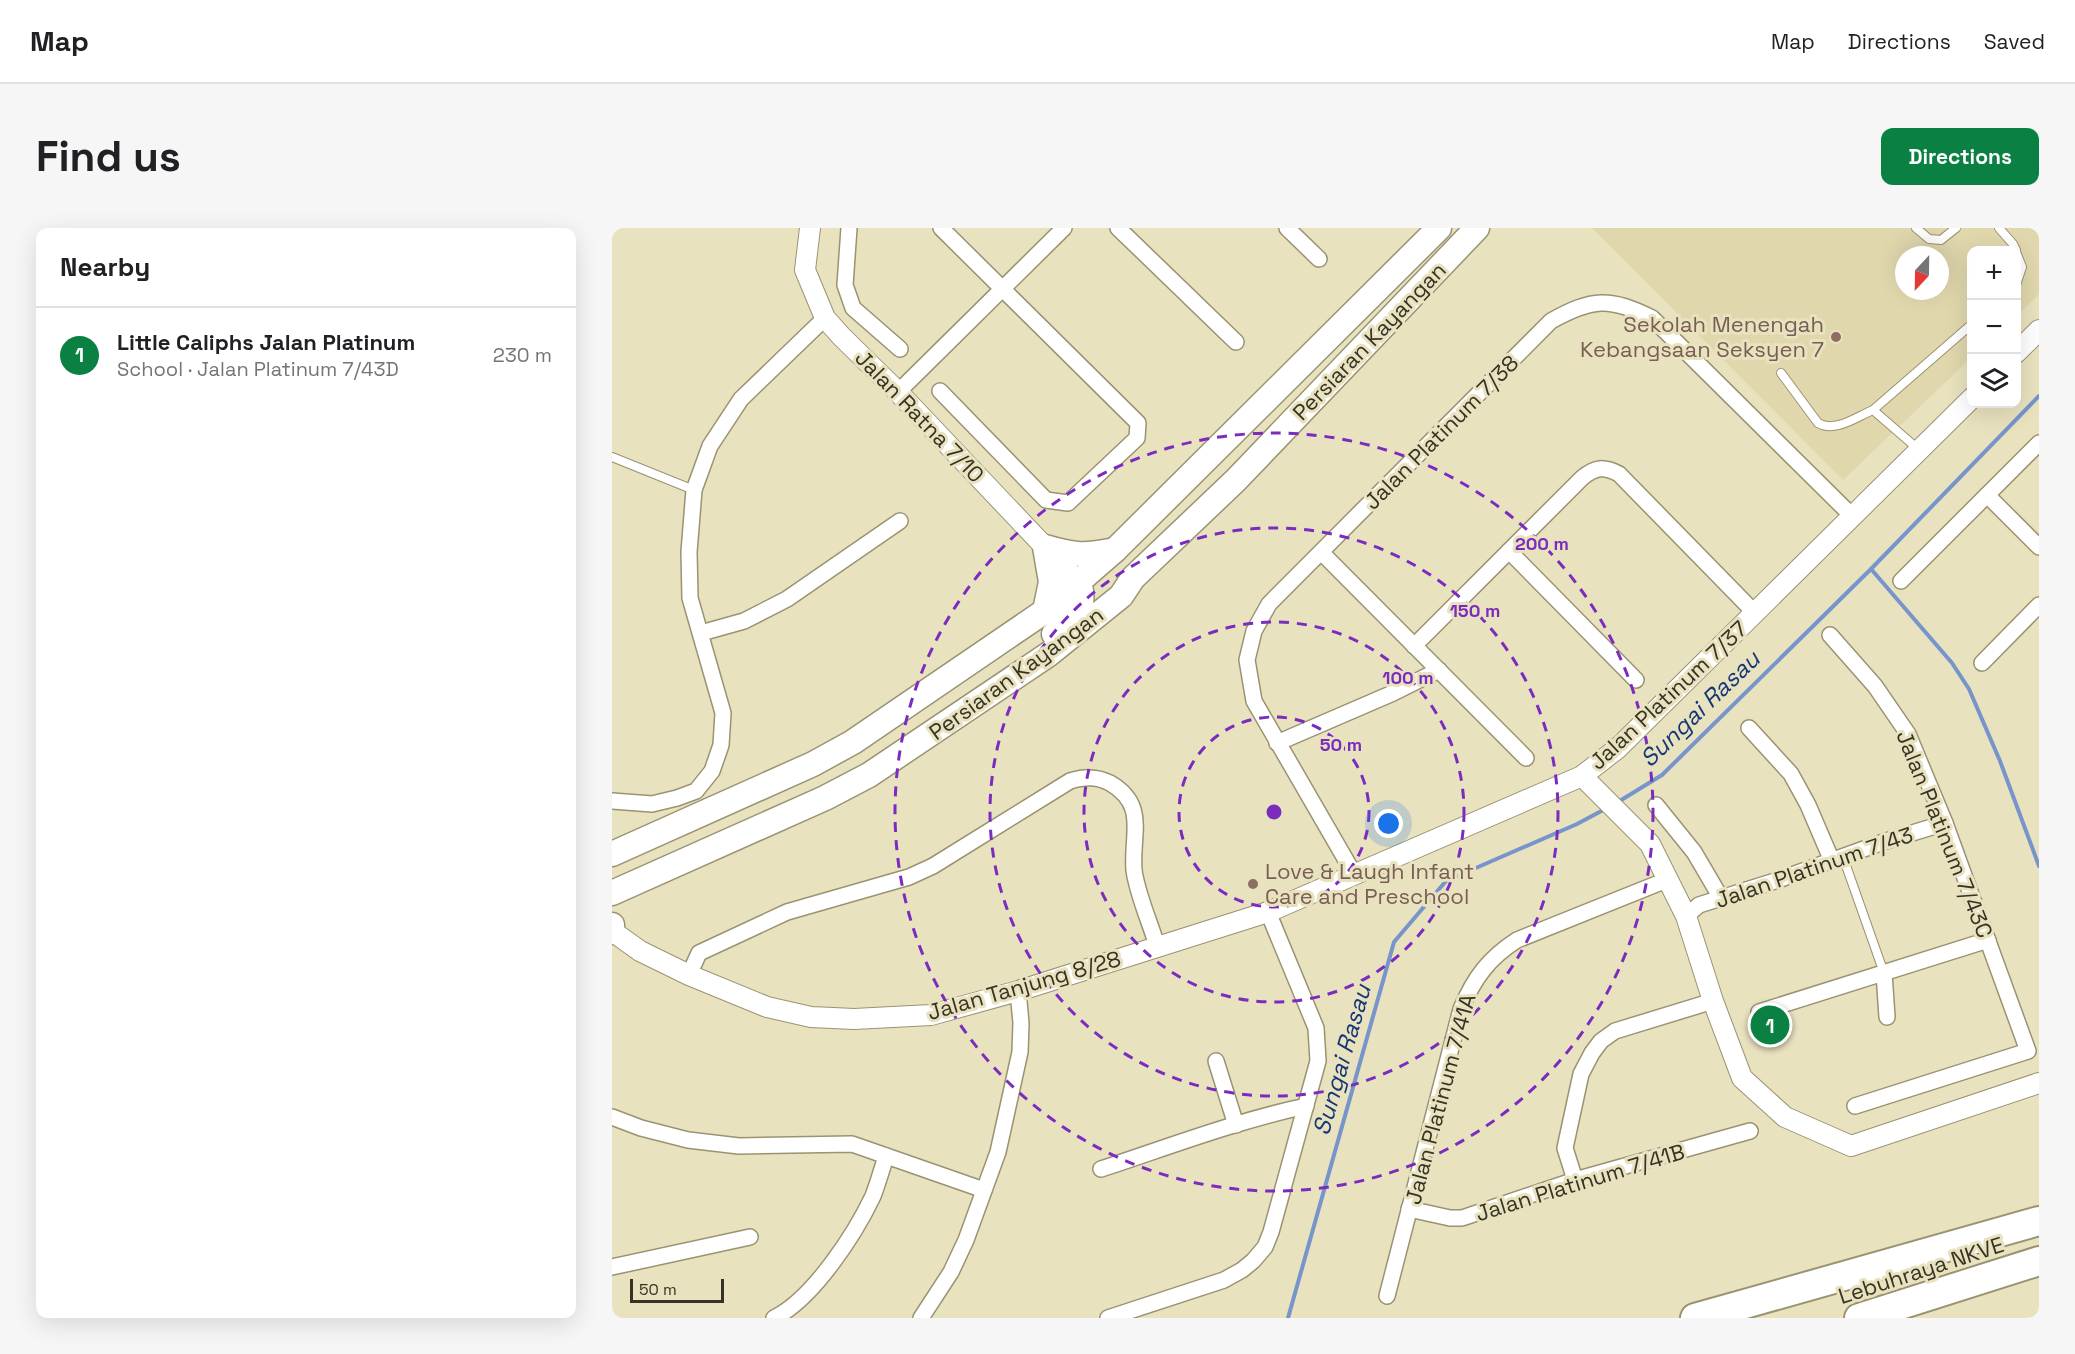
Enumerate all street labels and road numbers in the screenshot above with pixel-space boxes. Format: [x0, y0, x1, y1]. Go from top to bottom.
street label: Persiaran Kayangan [1286, 256, 1452, 426]
street label: Jalan Ratna 7/10 [850, 344, 990, 488]
street label: Jalan Platinum 7/38 [1358, 349, 1524, 515]
street label: Persiaran Kayangan [923, 600, 1109, 746]
street label: Jalan Platinum 7/37 [1583, 615, 1753, 775]
street label: Jalan Platinum 7/43C [1891, 726, 1999, 942]
street label: Jalan Platinum 7/43 [1711, 820, 1917, 914]
street label: Jalan Tanjung 8/28 [924, 944, 1124, 1026]
street label: Jalan Platinum 7/41A [1398, 991, 1482, 1207]
street label: Jalan Platinum 7/41B [1472, 1137, 1688, 1227]
street label: Lebuhraya NKVE [1835, 1230, 2007, 1310]

